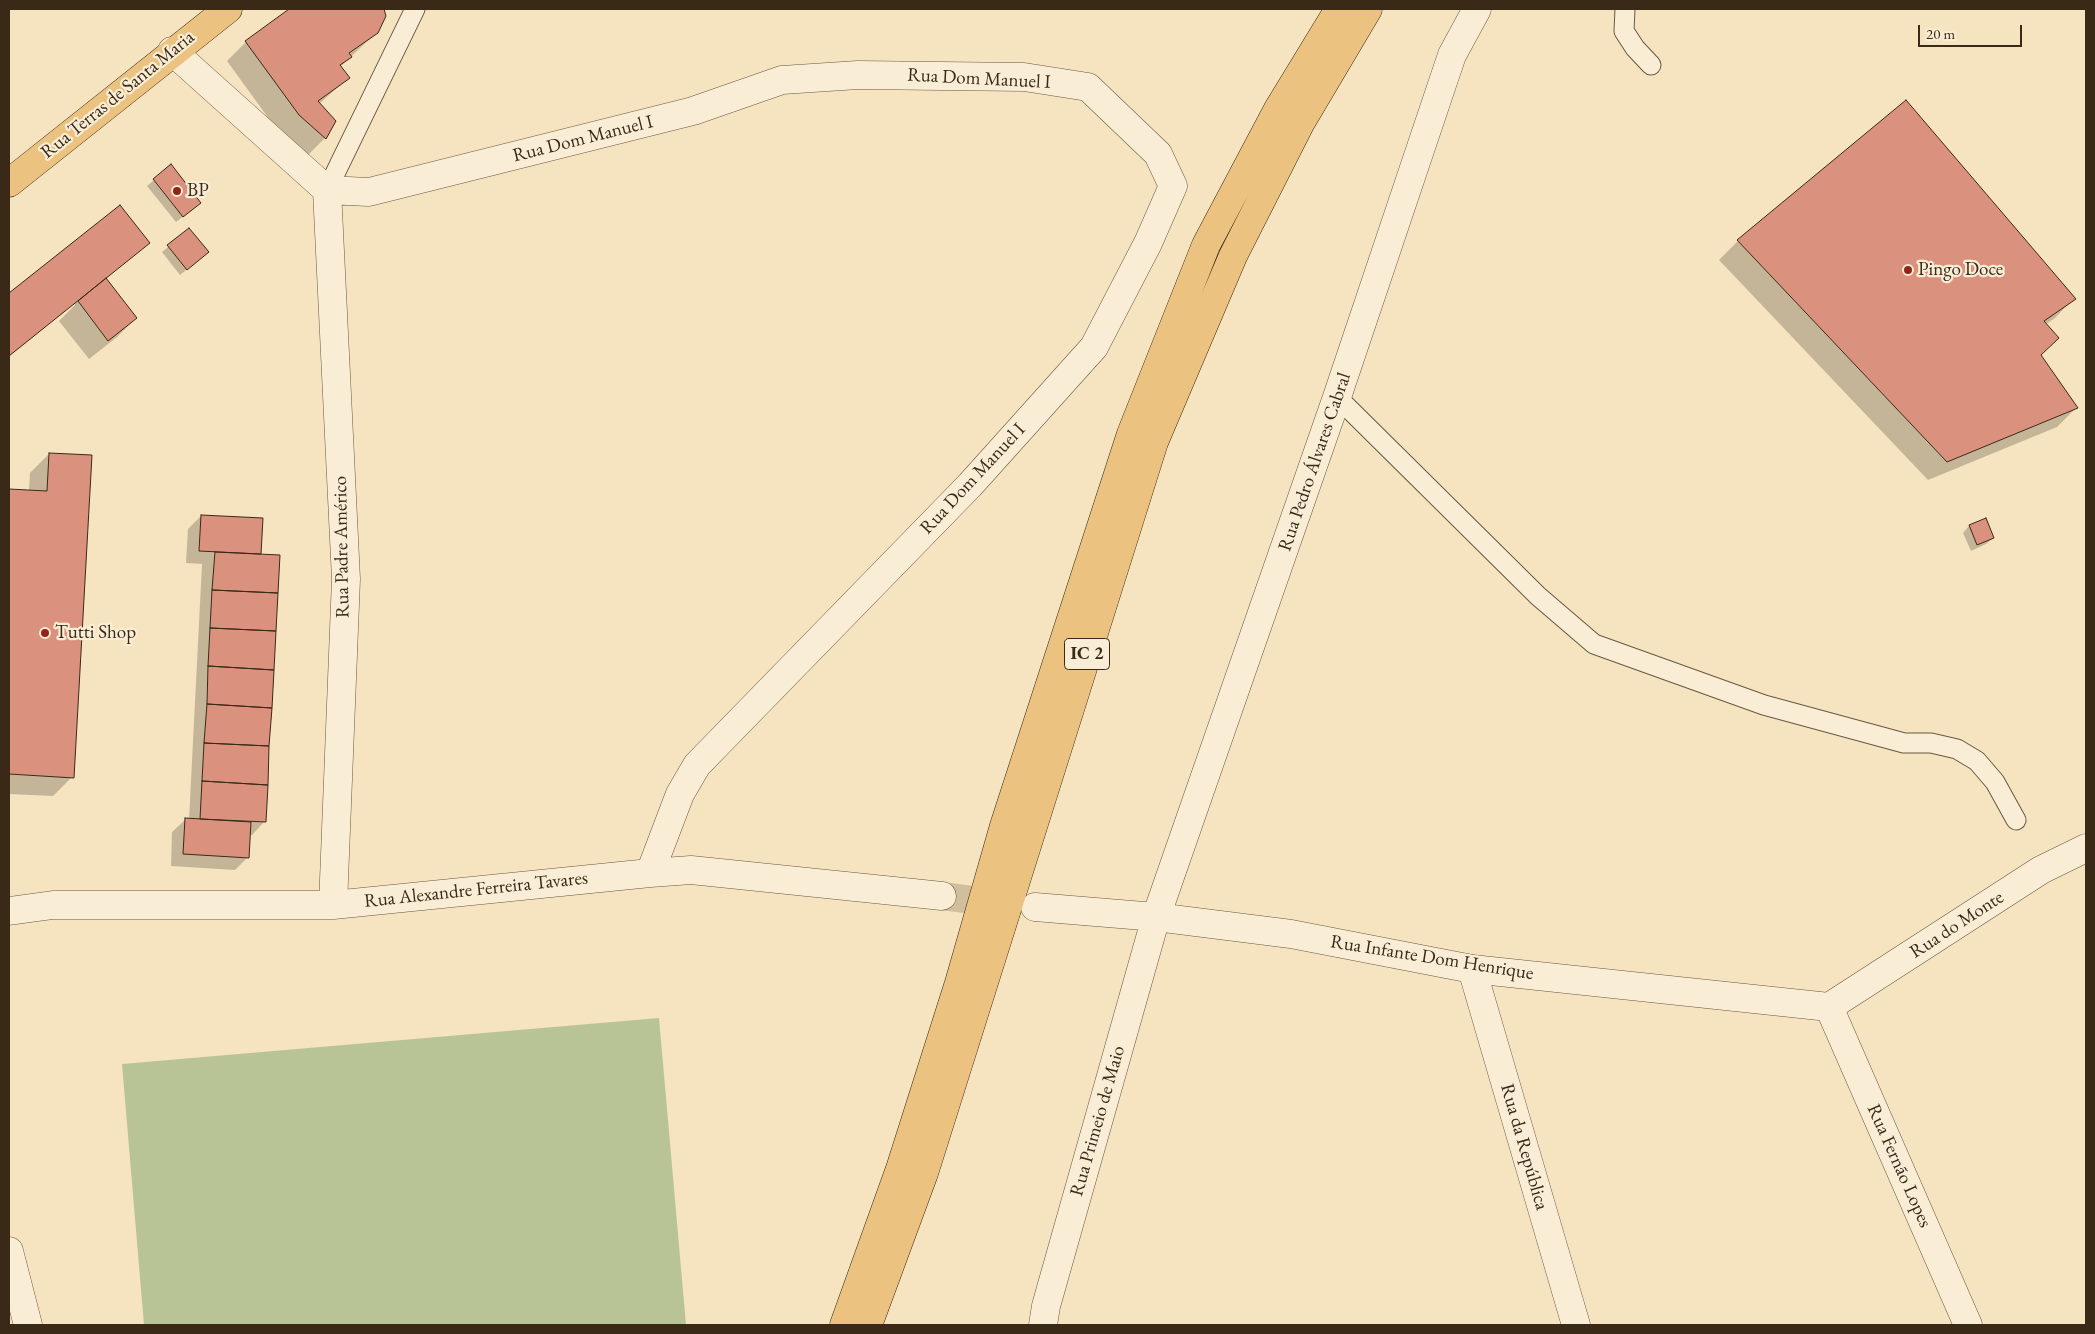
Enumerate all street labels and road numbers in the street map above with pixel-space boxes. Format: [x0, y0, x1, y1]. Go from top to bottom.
street label: Rua Terras de Santa Maria [37, 26, 199, 164]
street label: Rua Dom Manuel I [907, 64, 1051, 94]
street label: Rua Dom Manuel I [510, 111, 656, 167]
street label: Rua Pedro Álvares Cabral [1274, 370, 1356, 554]
street label: Rua Dom Manuel I [916, 419, 1030, 539]
street label: Rua Padre Américo [329, 476, 355, 618]
road number: IC 2 [1064, 639, 1110, 670]
street label: Rua Alexandre Ferreira Tavares [363, 867, 589, 913]
street label: Rua do Monte [1906, 886, 2008, 964]
street label: Rua Infante Dom Henrique [1329, 931, 1535, 985]
street label: Rua Primeio de Maio [1066, 1043, 1130, 1199]
street label: Rua da República [1495, 1081, 1553, 1213]
street label: Rua Fernão Lopes [1862, 1101, 1936, 1231]

